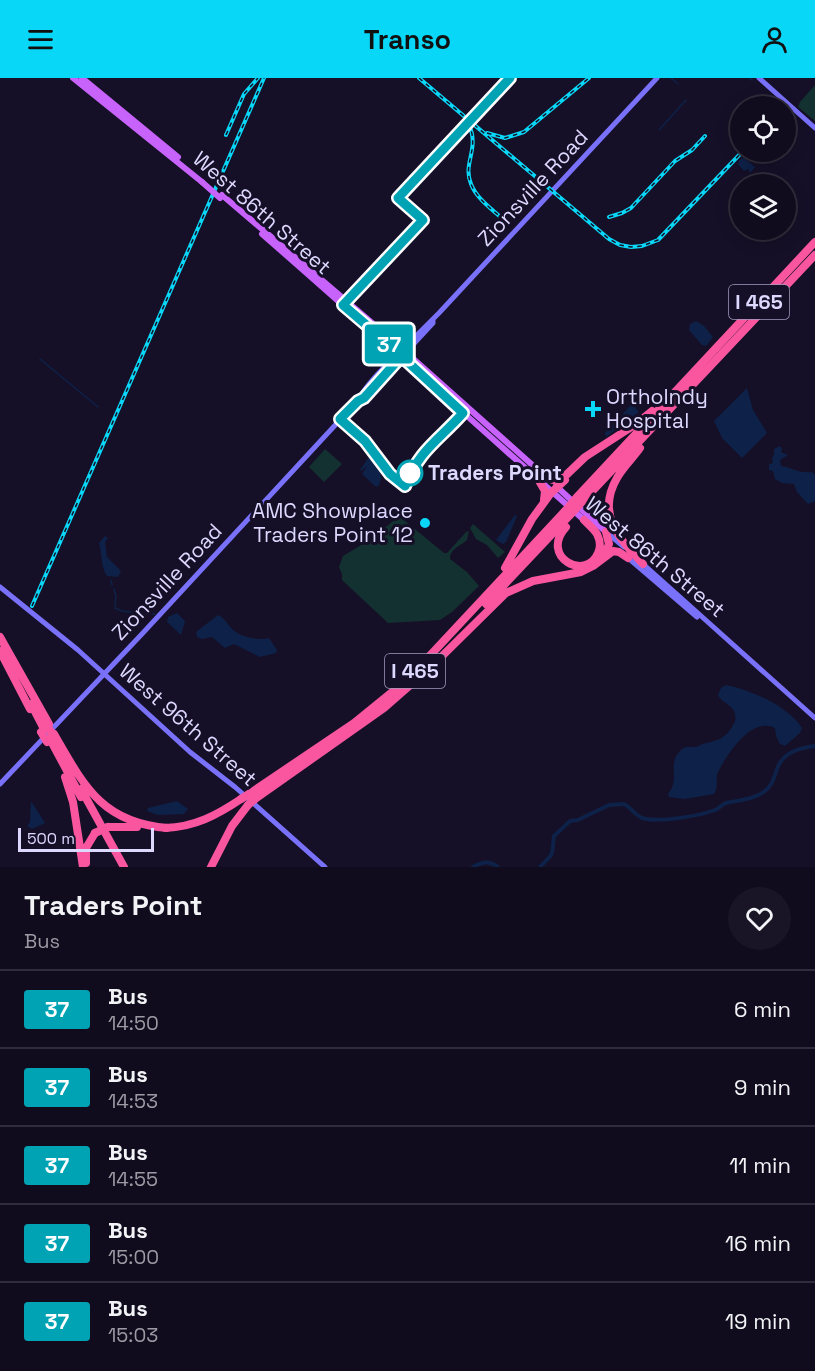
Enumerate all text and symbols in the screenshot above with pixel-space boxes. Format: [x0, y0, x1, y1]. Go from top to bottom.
text: Transo [364, 22, 451, 57]
icon: menu [24, 23, 57, 56]
icon: person [758, 23, 791, 56]
map controls [730, 96, 796, 240]
button: locate [730, 96, 796, 162]
street label: Zionsville Road [472, 124, 594, 252]
street label: West 86th Street [188, 145, 337, 280]
button: layers [730, 174, 796, 240]
road number: I 465 [729, 285, 789, 319]
line badge: 37 [362, 324, 416, 364]
text: 37 [377, 331, 401, 358]
place label: OrthoIndy Hospital [606, 383, 708, 434]
marker: OrthoIndy Hospital [584, 400, 602, 418]
place label: Traders Point [428, 459, 562, 486]
marker: Traders Point [397, 460, 423, 486]
street label: West 86th Street [580, 490, 731, 623]
place label: AMC Showplace Traders Point 12 [252, 497, 413, 548]
marker: AMC Showplace Traders Point 12 [418, 516, 432, 530]
street label: Zionsville Road [106, 518, 228, 646]
road number: I 465 [385, 654, 445, 688]
street label: West 96th Street [114, 657, 263, 792]
scale bar [18, 825, 154, 852]
text: 500 m [27, 828, 75, 849]
text: Traders Point [24, 887, 203, 923]
button: heart [728, 887, 791, 950]
text: Bus [24, 928, 60, 954]
text: Bus [108, 982, 148, 1010]
text: 6 min [734, 995, 791, 1023]
text: 37 [45, 996, 69, 1023]
text: 14:50 [108, 1010, 159, 1036]
text: Bus [108, 1060, 148, 1088]
text: 9 min [734, 1073, 791, 1101]
text: 37 [45, 1074, 69, 1101]
text: 14:53 [108, 1088, 158, 1114]
text: Bus [108, 1138, 148, 1166]
text: 11 min [729, 1151, 791, 1179]
text: 37 [45, 1152, 69, 1179]
text: 14:55 [108, 1166, 158, 1192]
text: Bus [108, 1216, 148, 1244]
text: 16 min [725, 1229, 791, 1257]
text: 37 [45, 1230, 69, 1257]
text: 15:00 [108, 1244, 159, 1270]
text: Bus [108, 1294, 148, 1322]
text: 19 min [725, 1307, 791, 1335]
text: 37 [45, 1308, 69, 1335]
text: 15:03 [108, 1322, 158, 1348]

